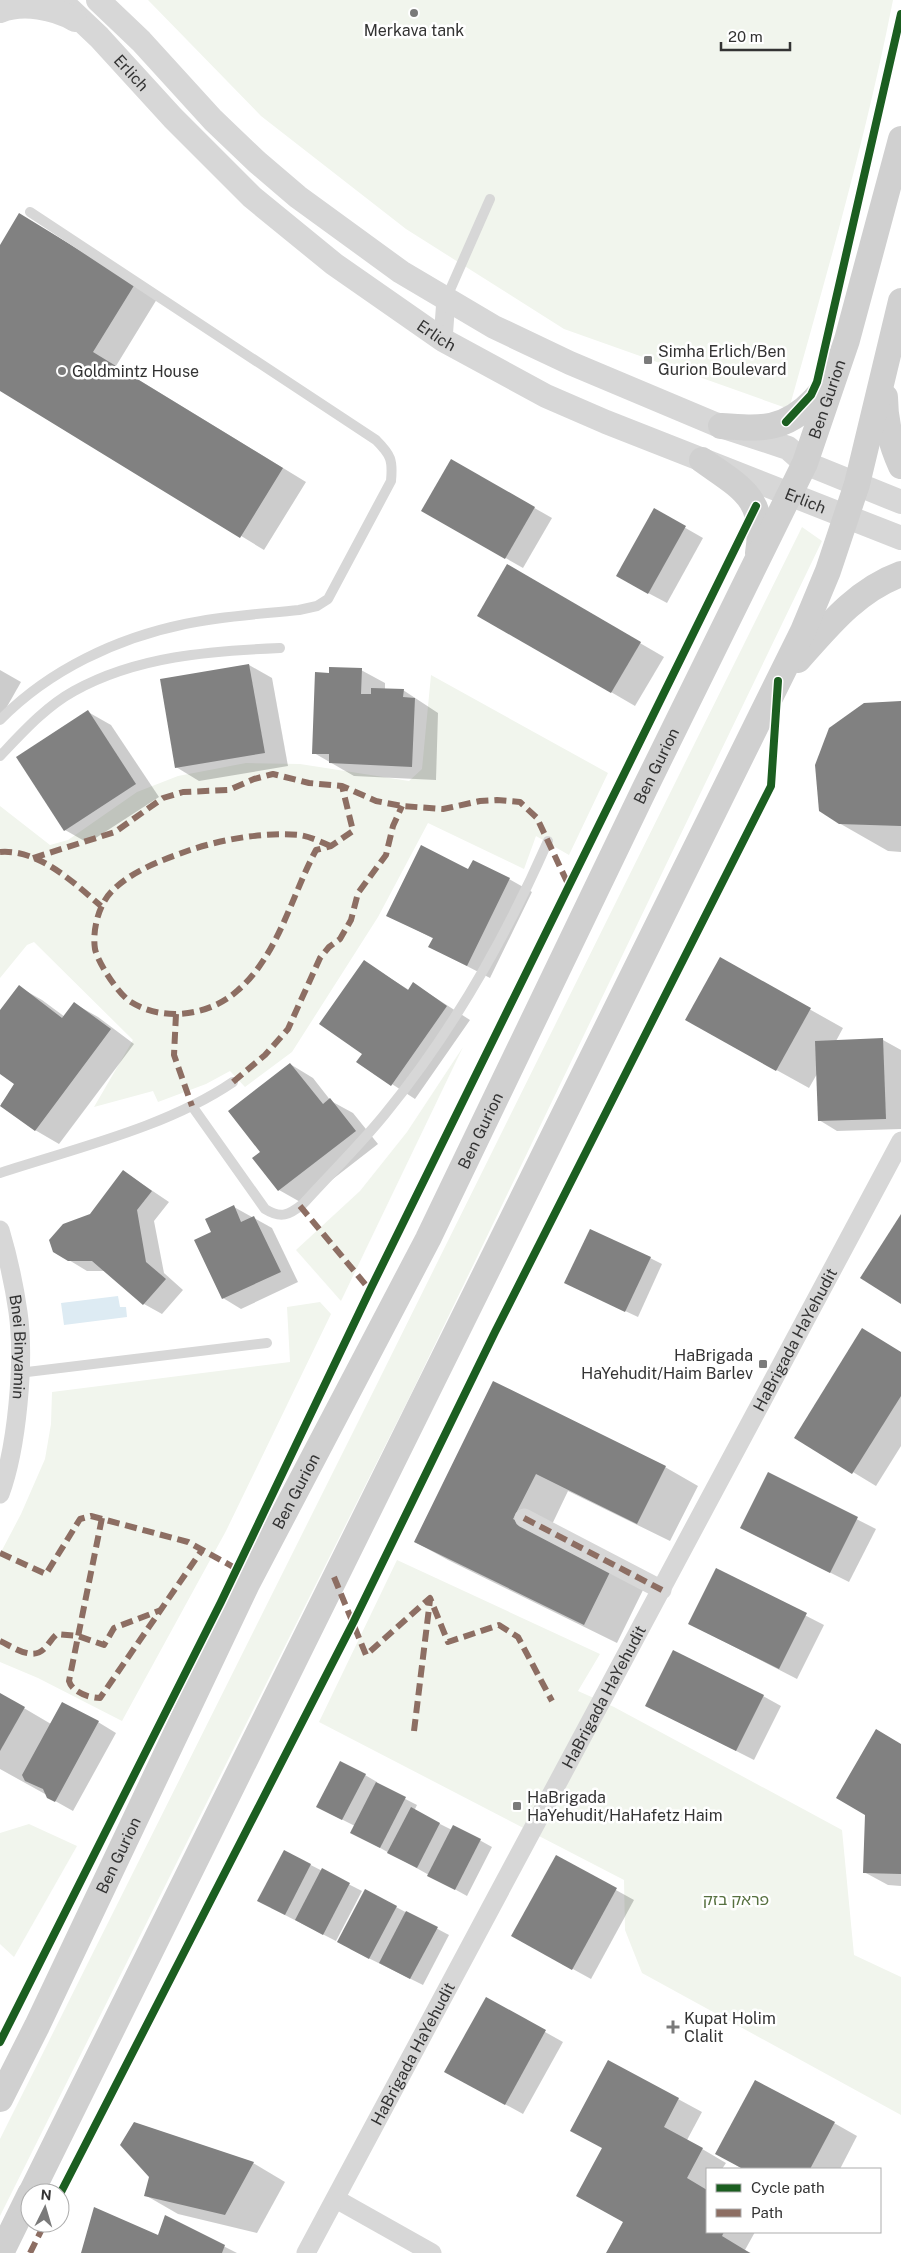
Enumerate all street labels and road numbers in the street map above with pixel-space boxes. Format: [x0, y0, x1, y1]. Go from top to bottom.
street label: Erlich [110, 51, 153, 95]
street label: Erlich [413, 316, 459, 355]
street label: Ben Gurion [805, 357, 850, 441]
street label: Erlich [782, 484, 829, 518]
street label: Ben Gurion [630, 725, 683, 807]
street label: Ben Gurion [454, 1090, 507, 1172]
street label: HaBrigada HaYehudit [749, 1265, 841, 1415]
street label: Bnei Binyamin [5, 1293, 30, 1400]
street label: Ben Gurion [269, 1450, 324, 1532]
street label: HaBrigada HaYehudit [558, 1622, 650, 1772]
street label: Ben Gurion [92, 1814, 145, 1897]
street label: HaBrigada HaYehudit [367, 1979, 459, 2129]

